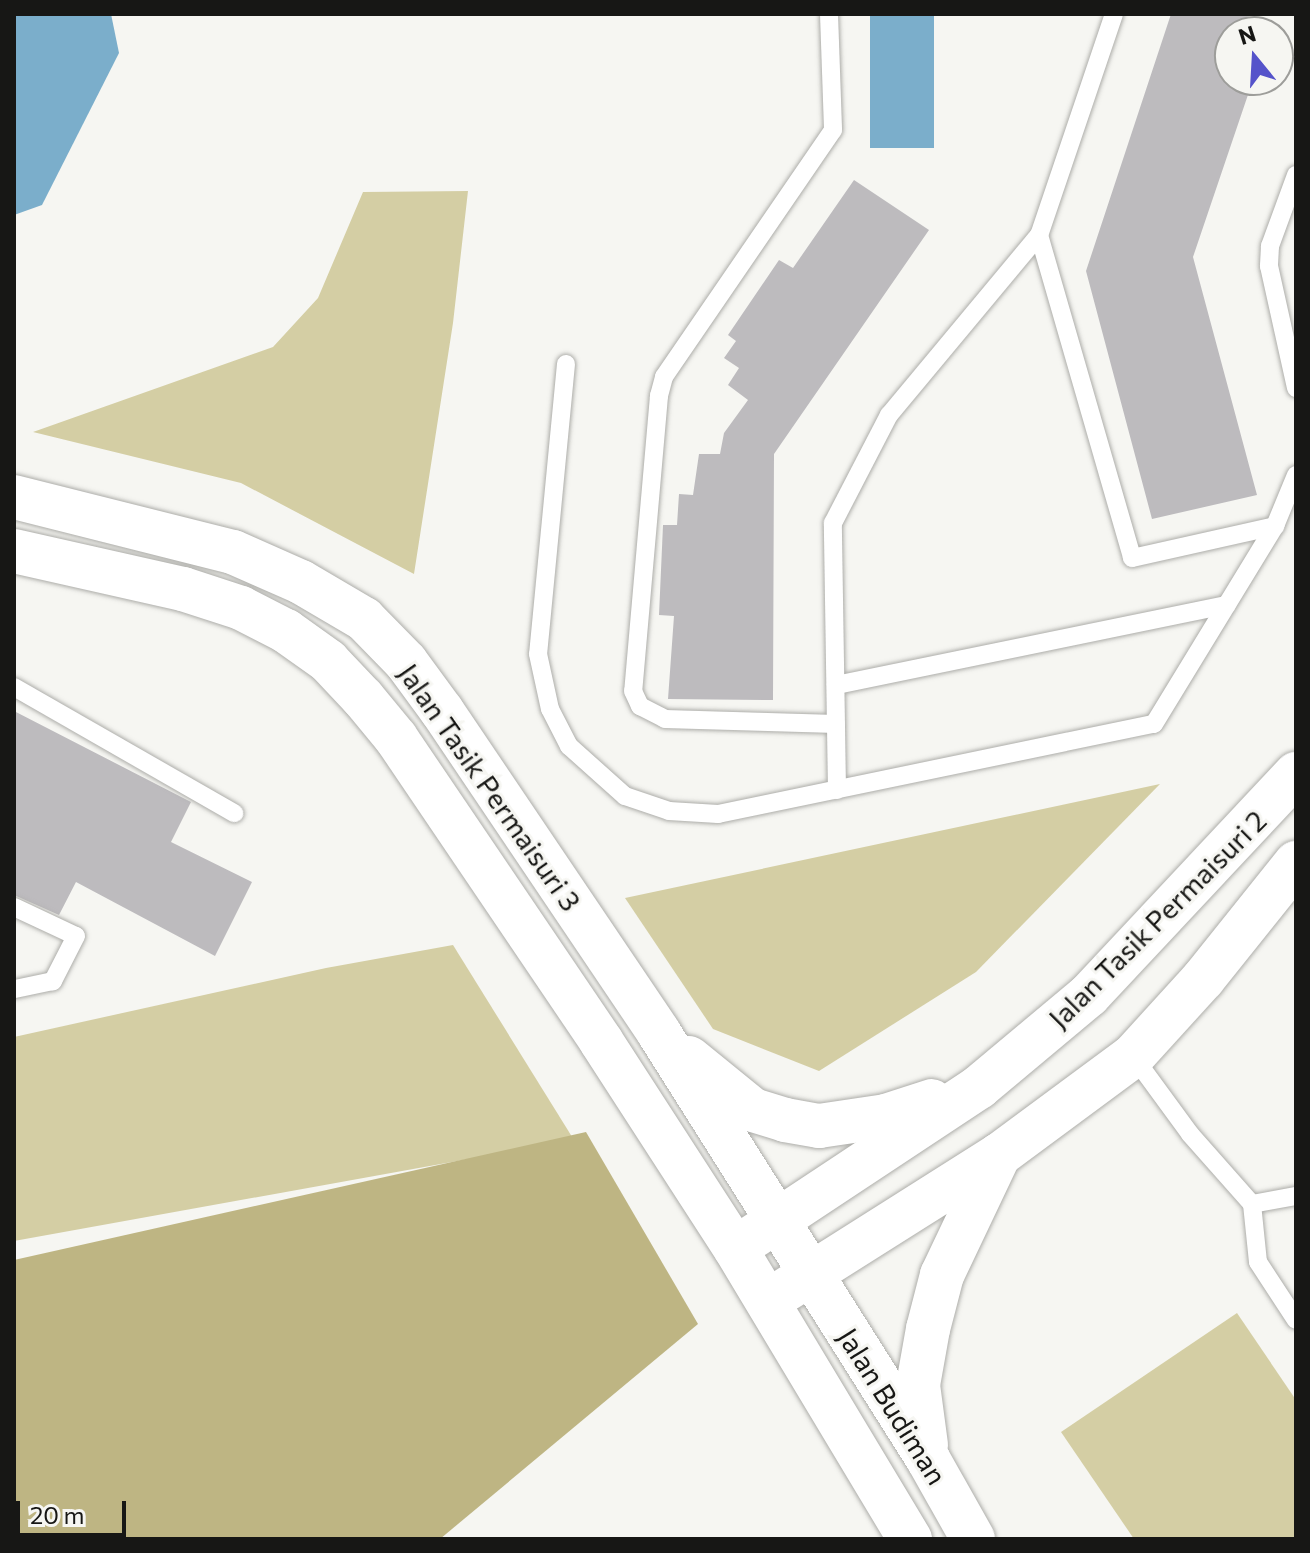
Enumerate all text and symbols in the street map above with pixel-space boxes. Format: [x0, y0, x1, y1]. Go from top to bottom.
north arrow [1214, 16, 1294, 96]
text: N [1235, 19, 1259, 50]
street label: Jalan Tasik Permaisuri 3 [392, 657, 588, 917]
street label: Jalan Tasik Permaisuri 2 [1041, 803, 1273, 1035]
street label: Jalan Budiman [832, 1322, 954, 1490]
scale bar [20, 1485, 130, 1535]
text: 20 m [30, 1500, 84, 1529]

